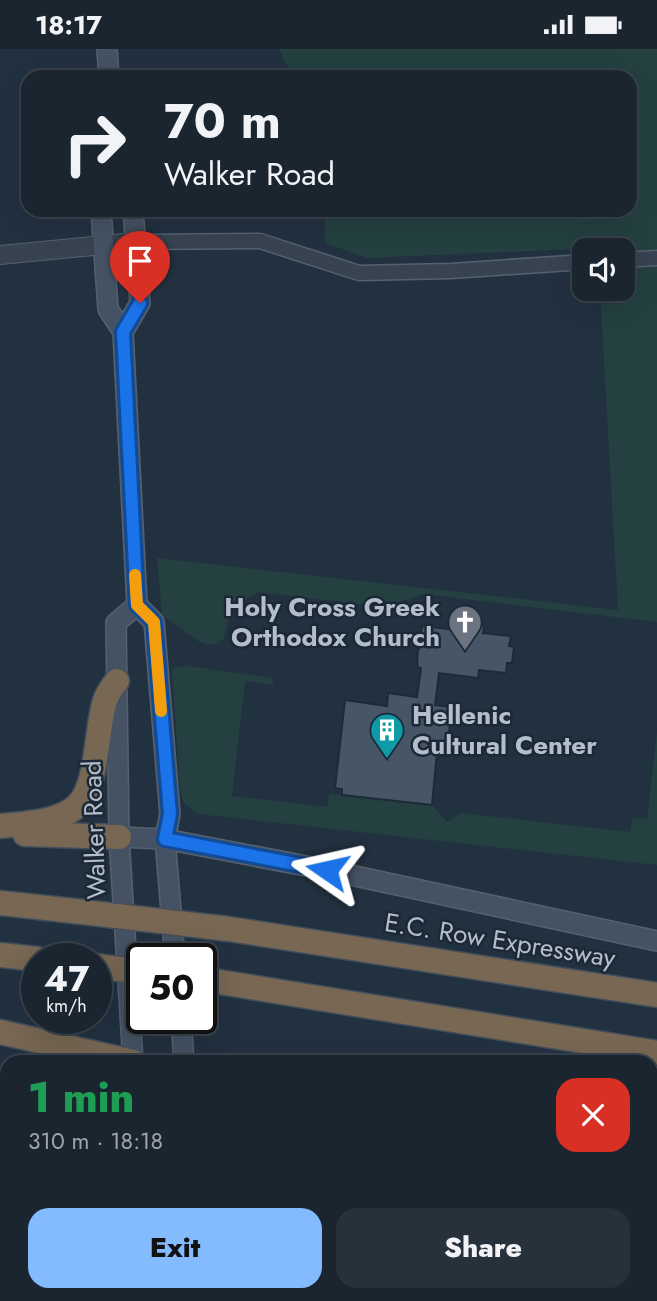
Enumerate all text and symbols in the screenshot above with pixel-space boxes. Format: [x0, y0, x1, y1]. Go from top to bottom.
text: 18:17 [35, 6, 102, 44]
text: 70 m [164, 86, 281, 156]
icon: right [49, 98, 140, 189]
text: Walker Road [164, 151, 335, 197]
pin [110, 231, 170, 303]
map controls [572, 238, 635, 301]
button: sound [572, 238, 635, 301]
icon: arrive [121, 242, 159, 280]
place label: Holy Cross Greek Orthodox Church [224, 588, 440, 656]
church icon: Holy Cross Greek Orthodox Church [446, 603, 484, 652]
place label: Hellenic Cultural Center [412, 696, 597, 764]
building icon: Hellenic Cultural Center [368, 711, 406, 760]
street label: Walker Road [73, 760, 115, 900]
position arrow [290, 833, 364, 907]
street label: E.C. Row Expressway [382, 903, 619, 977]
speed limit sign: 50 [126, 943, 217, 1034]
text: 47 [44, 954, 89, 1004]
text: km/h [46, 993, 87, 1019]
text: 1 min [28, 1067, 134, 1128]
button: close [556, 1078, 630, 1152]
text: 310 m · 18:18 [28, 1124, 163, 1158]
button: Exit [28, 1208, 322, 1288]
button: Share [336, 1208, 630, 1288]

